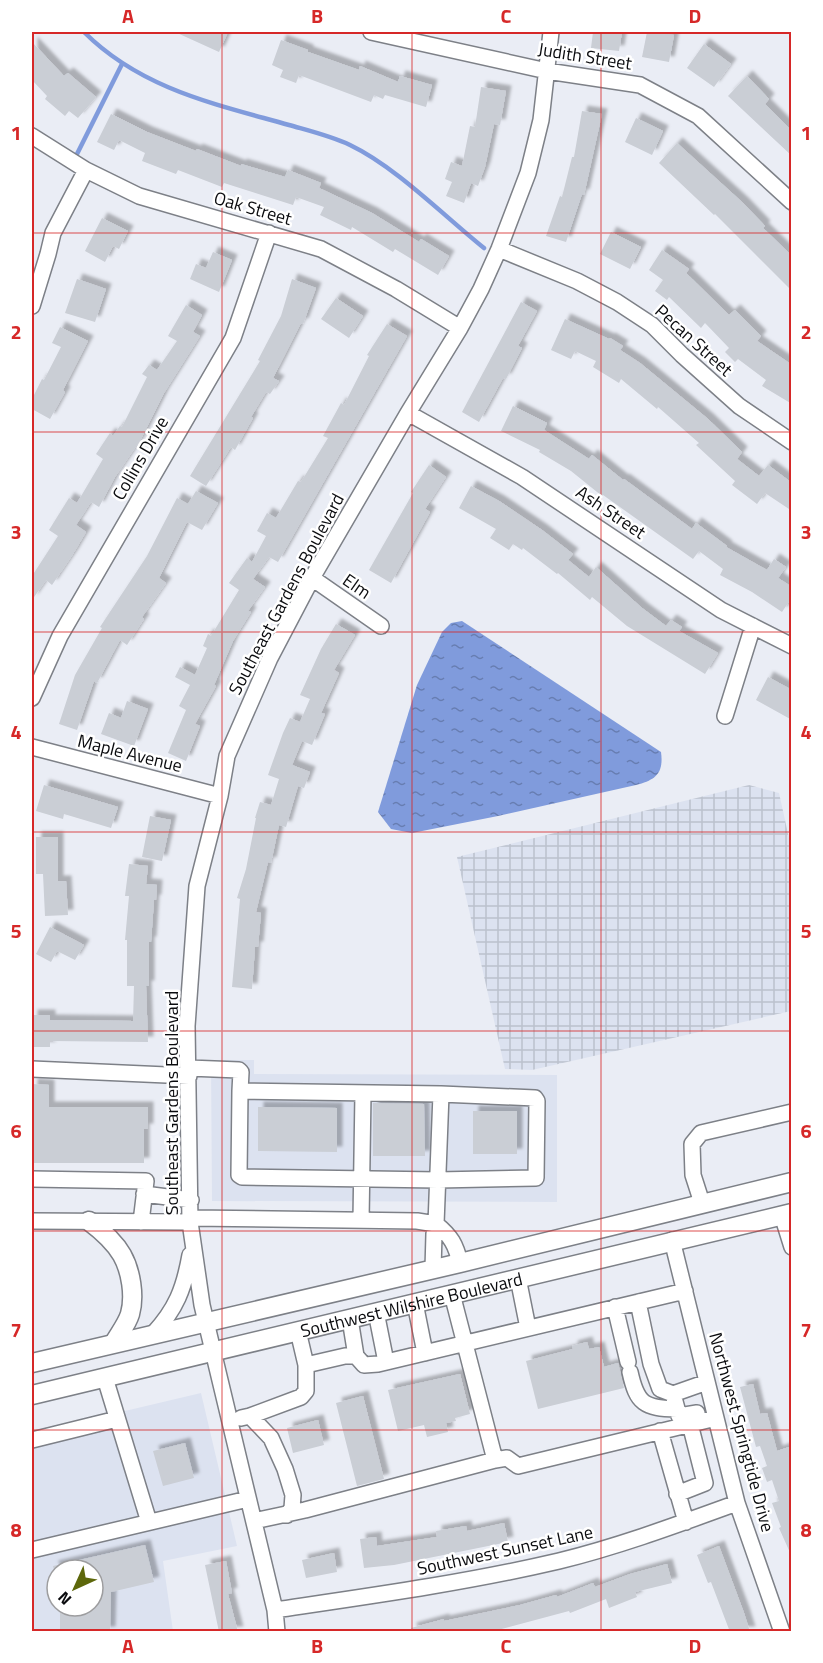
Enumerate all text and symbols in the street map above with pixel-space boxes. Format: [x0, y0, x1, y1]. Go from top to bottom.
text: A [122, 0, 134, 31]
text: B [311, 0, 323, 31]
text: C [501, 0, 512, 31]
text: D [689, 0, 701, 31]
street label: Judith Street [536, 35, 634, 77]
text: 1 [10, 117, 22, 148]
text: 1 [800, 117, 812, 148]
street label: Oak Street [211, 184, 296, 232]
street label: Pecan Street [649, 298, 739, 383]
text: 2 [10, 316, 22, 347]
text: 2 [800, 316, 812, 347]
street label: Collins Drive [105, 411, 175, 505]
street label: Ash Street [571, 479, 652, 546]
street label: Southeast Gardens Boulevard [221, 489, 351, 699]
text: 3 [10, 516, 22, 547]
text: 3 [800, 516, 812, 547]
street label: Elm [337, 567, 377, 605]
text: 4 [10, 716, 22, 747]
text: 4 [800, 716, 812, 747]
street label: Maple Avenue [75, 727, 185, 779]
text: 5 [10, 915, 22, 946]
text: 5 [800, 915, 812, 946]
street label: Southeast Gardens Boulevard [158, 991, 185, 1215]
text: 6 [10, 1115, 22, 1146]
text: 6 [800, 1115, 812, 1146]
street label: Southwest Wilshire Boulevard [297, 1265, 525, 1344]
text: 7 [10, 1314, 22, 1345]
text: 7 [800, 1314, 812, 1345]
street label: Northwest Springtide Drive [702, 1329, 782, 1535]
text: 8 [10, 1514, 22, 1545]
text: 8 [800, 1514, 812, 1545]
street label: Southwest Sunset Lane [415, 1518, 595, 1582]
north arrow [45, 1558, 105, 1618]
text: N [52, 1586, 77, 1611]
text: A [122, 1630, 134, 1661]
text: B [311, 1630, 323, 1661]
text: C [501, 1630, 512, 1661]
text: D [689, 1630, 701, 1661]

